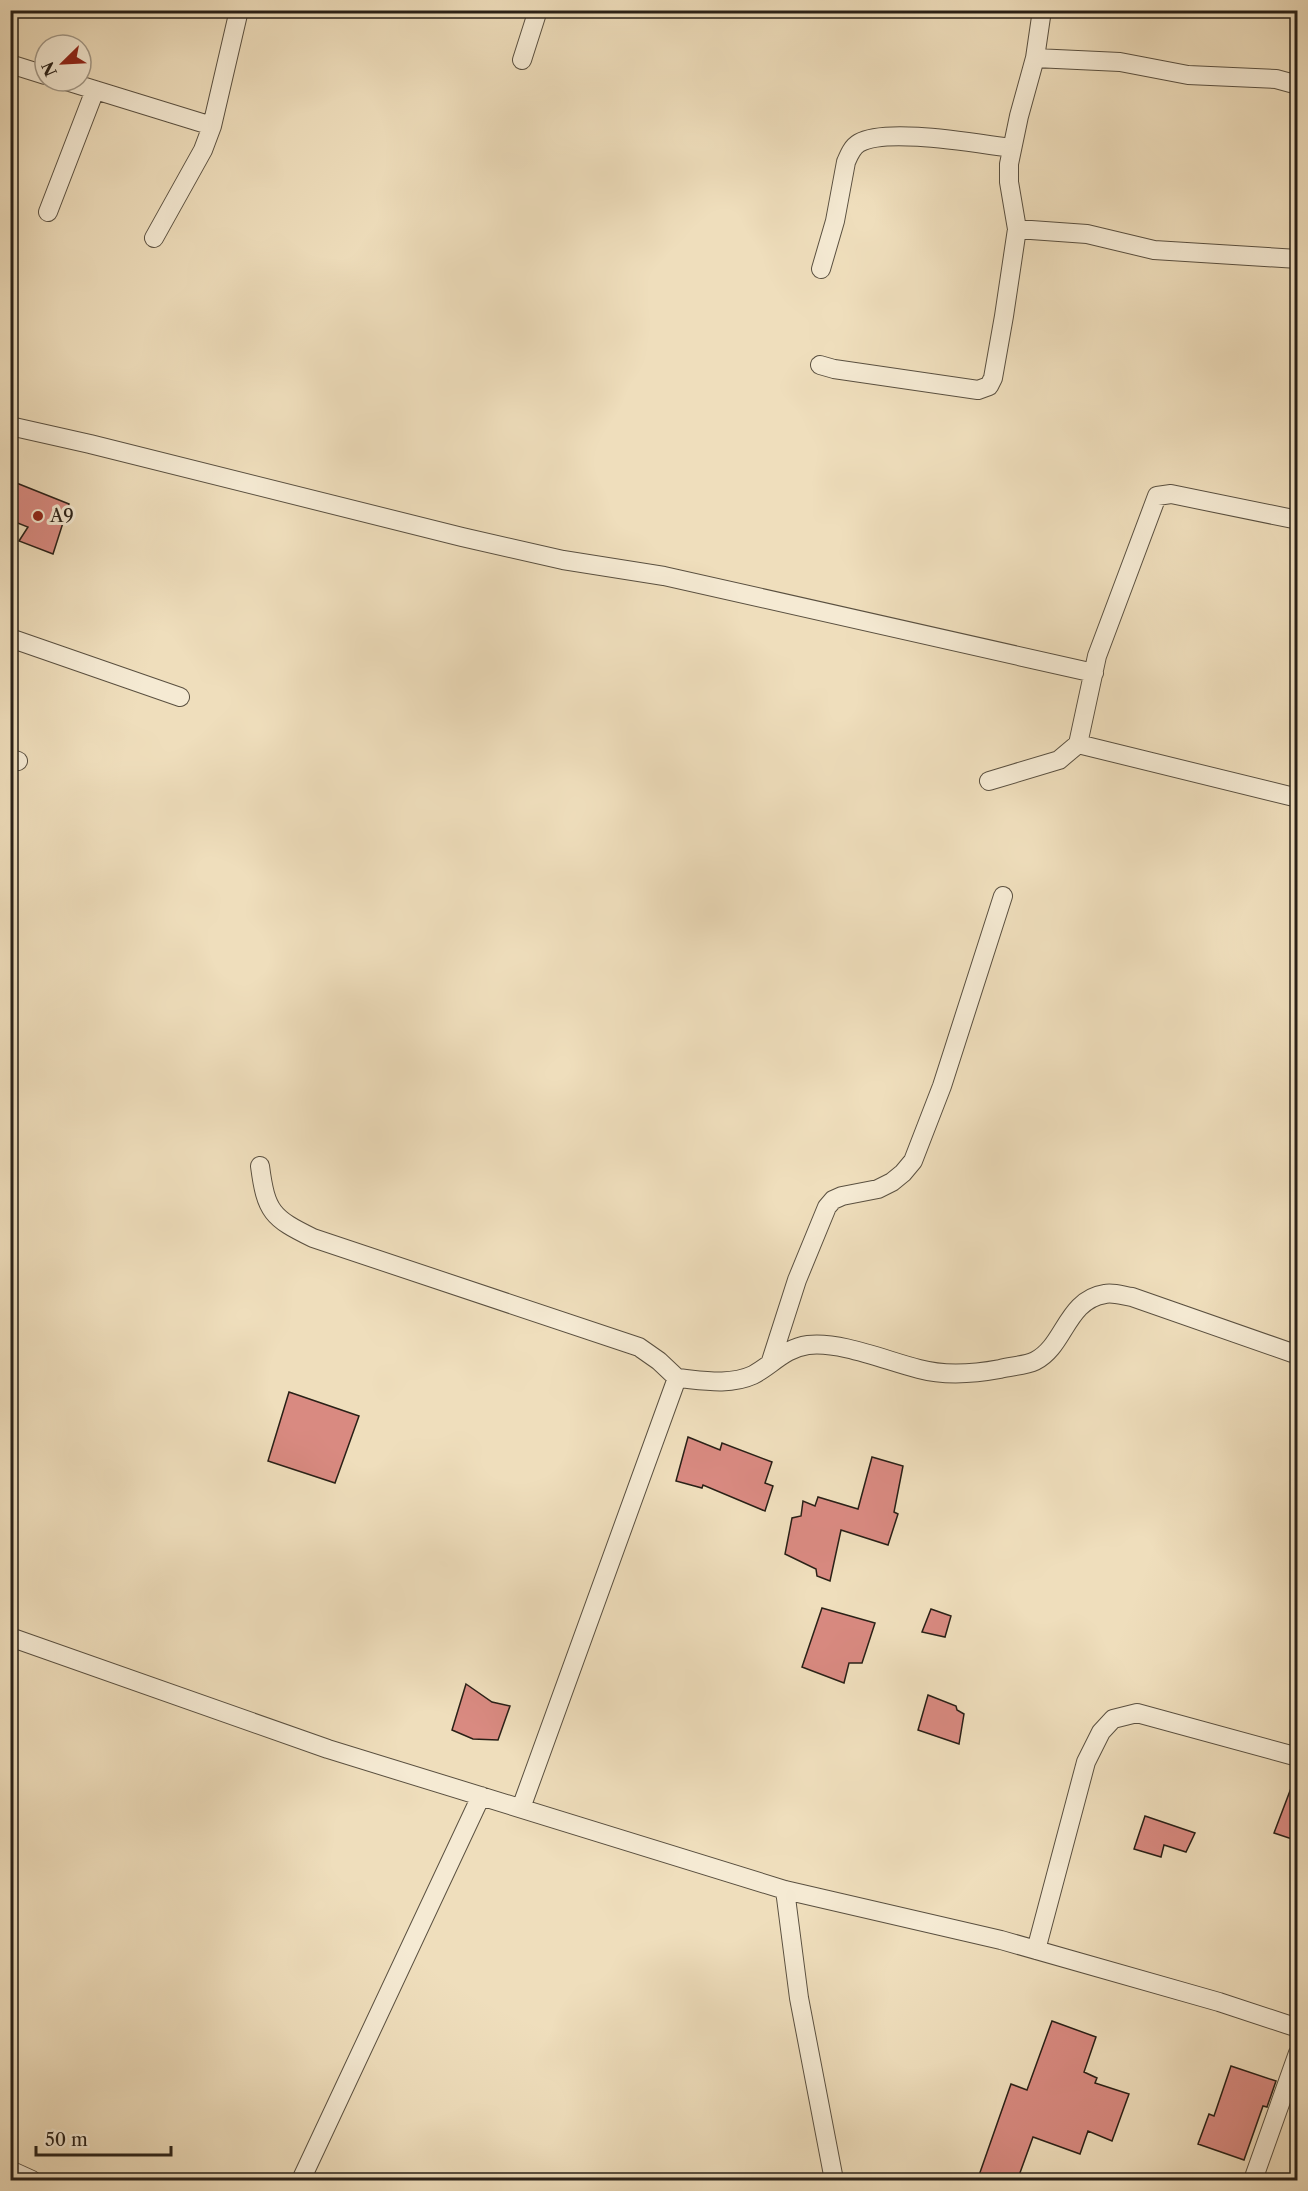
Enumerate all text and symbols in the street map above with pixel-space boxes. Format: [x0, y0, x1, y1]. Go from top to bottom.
north arrow [33, 33, 93, 93]
text: N [37, 59, 61, 80]
place label: A9 [49, 505, 74, 527]
marker: A9 [31, 509, 45, 523]
scale bar [36, 2119, 171, 2157]
text: 50 m [45, 2129, 88, 2151]

